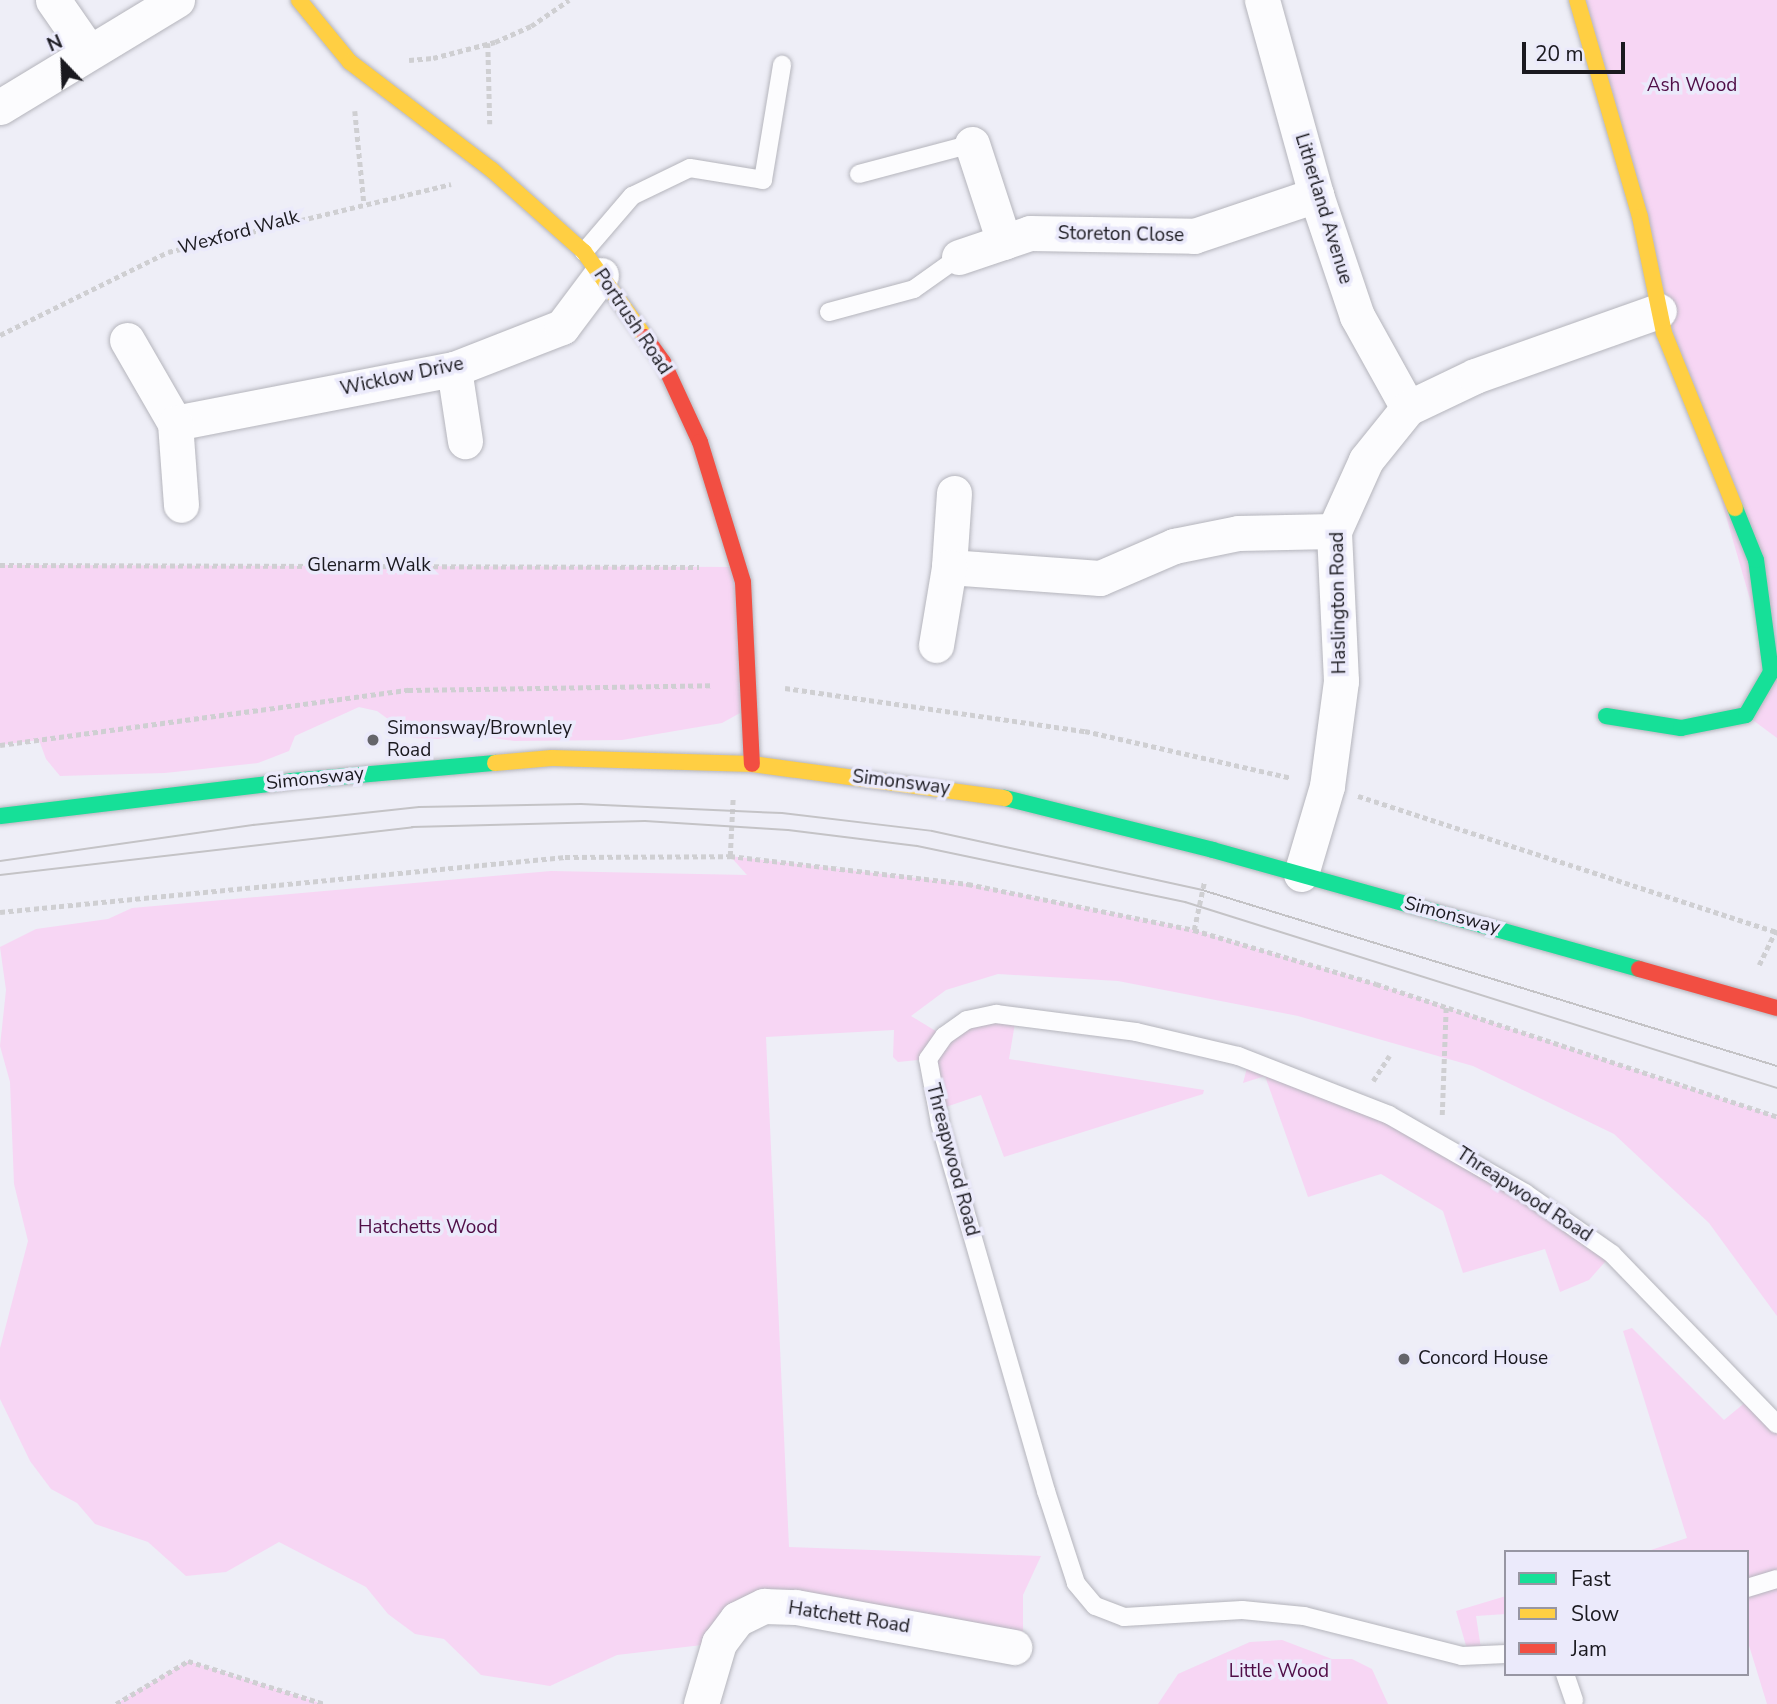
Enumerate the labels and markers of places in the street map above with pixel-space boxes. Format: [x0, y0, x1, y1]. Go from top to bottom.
place label: Simonsway/Brownley Road [387, 718, 572, 762]
marker: Simonsway/Brownley Road [365, 732, 381, 748]
place label: Concord House [1418, 1348, 1548, 1370]
marker: Concord House [1396, 1351, 1412, 1367]

